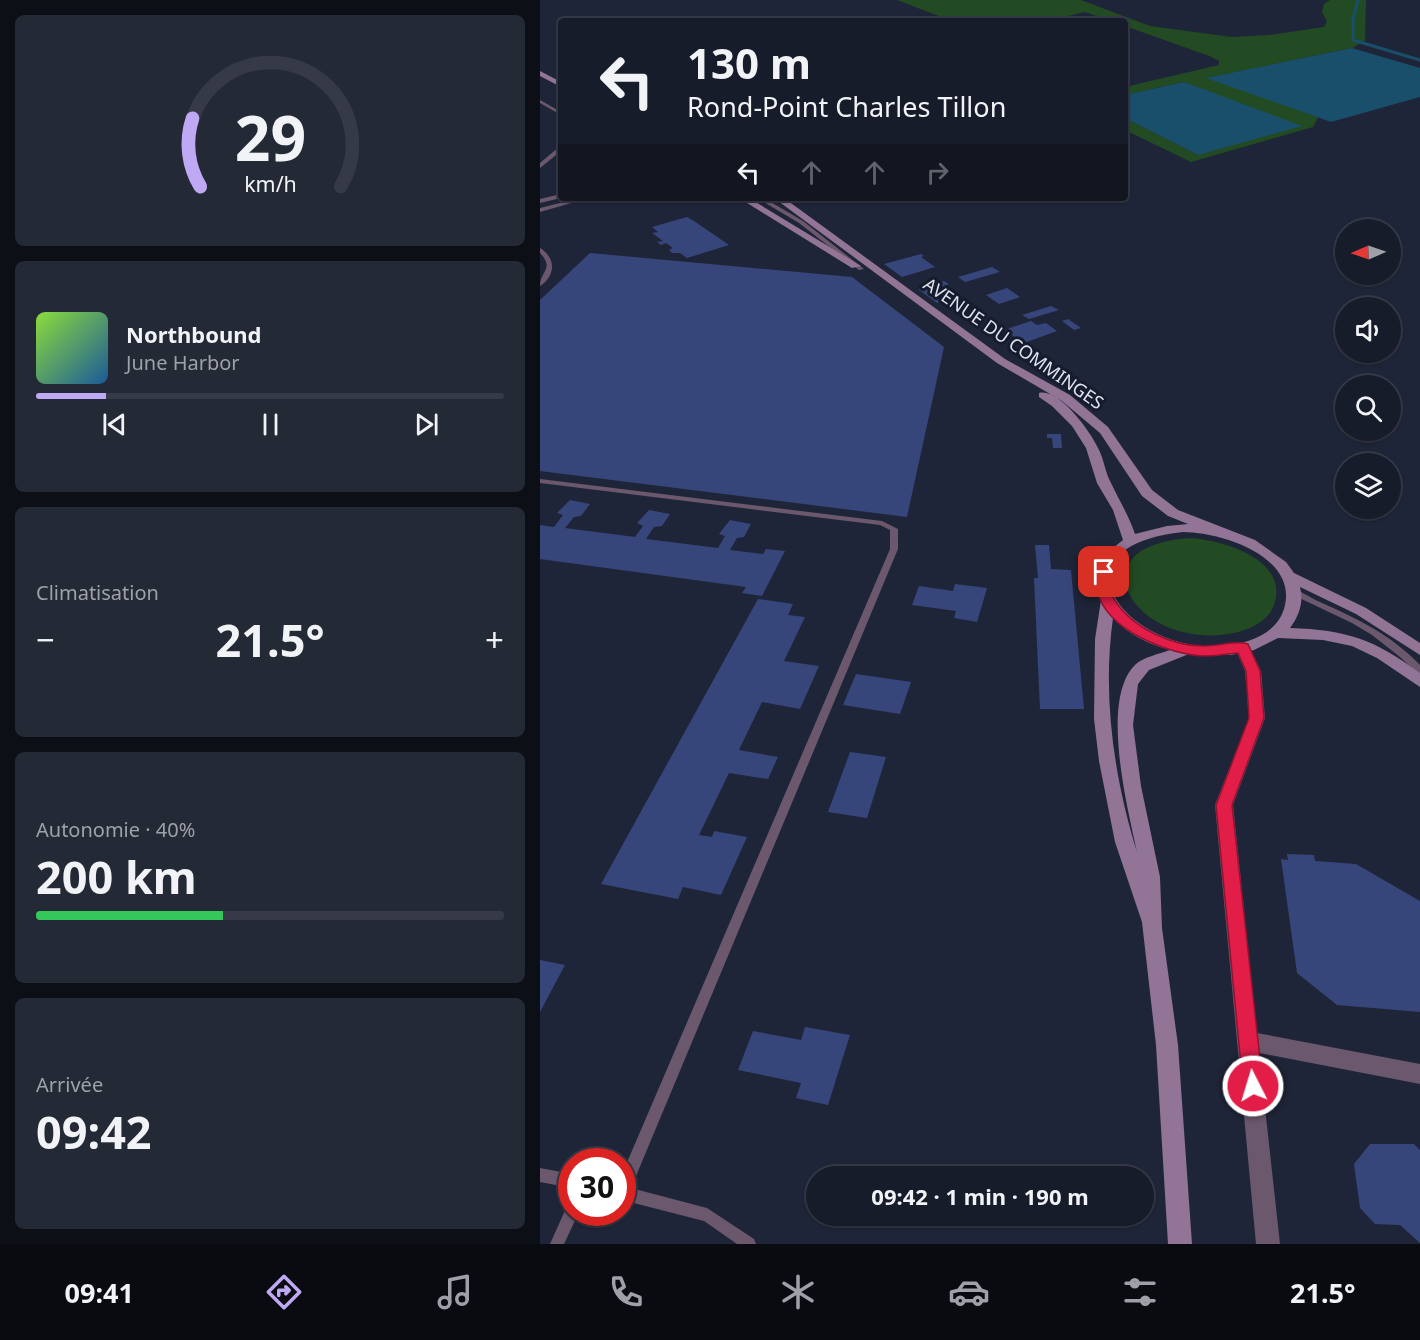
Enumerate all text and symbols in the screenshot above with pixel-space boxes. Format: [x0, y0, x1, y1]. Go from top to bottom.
text: 130 m [687, 34, 811, 91]
icon: left [588, 42, 666, 120]
text: Rond-Point Charles Tillon [687, 88, 1006, 125]
text: 29 [234, 95, 306, 180]
icon: left [732, 156, 765, 189]
icon: ahead [795, 156, 828, 189]
icon: ahead [858, 156, 891, 189]
icon: right [921, 156, 954, 189]
text: km/h [244, 170, 296, 199]
north arrow [1335, 219, 1401, 285]
map controls [1335, 219, 1401, 519]
street label: AVENUE DU COMMINGES [919, 272, 1109, 414]
button: sound [1335, 297, 1401, 363]
text: Northbound [126, 319, 261, 349]
text: June Harbor [126, 349, 240, 376]
button: search [1335, 375, 1401, 441]
icon: previous [98, 408, 131, 441]
icon: pause [254, 408, 287, 441]
icon: next [410, 408, 443, 441]
button: layers [1335, 453, 1401, 519]
pin [1078, 546, 1129, 597]
icon: arrive [1087, 555, 1120, 588]
text: Climatisation [36, 579, 159, 606]
text: 21.5° [216, 609, 324, 670]
text: − [36, 617, 55, 662]
text: + [485, 617, 504, 662]
text: Autonomie · 40% [36, 816, 195, 843]
text: 200 km [36, 846, 197, 907]
position arrow [1221, 1054, 1285, 1118]
text: Arrivée [36, 1071, 103, 1098]
text: 09:42 [36, 1101, 152, 1162]
speed limit sign: 30 [558, 1148, 636, 1226]
text: 09:42 · 1 min · 190 m [871, 1181, 1089, 1211]
icon: directions [263, 1271, 305, 1313]
icon: music [434, 1271, 476, 1313]
icon: phone [605, 1271, 647, 1313]
icon: climate [777, 1271, 819, 1313]
icon: car [948, 1271, 990, 1313]
icon: filters [1119, 1271, 1161, 1313]
text: 09:41 [65, 1274, 134, 1311]
text: 21.5° [1290, 1274, 1355, 1311]

